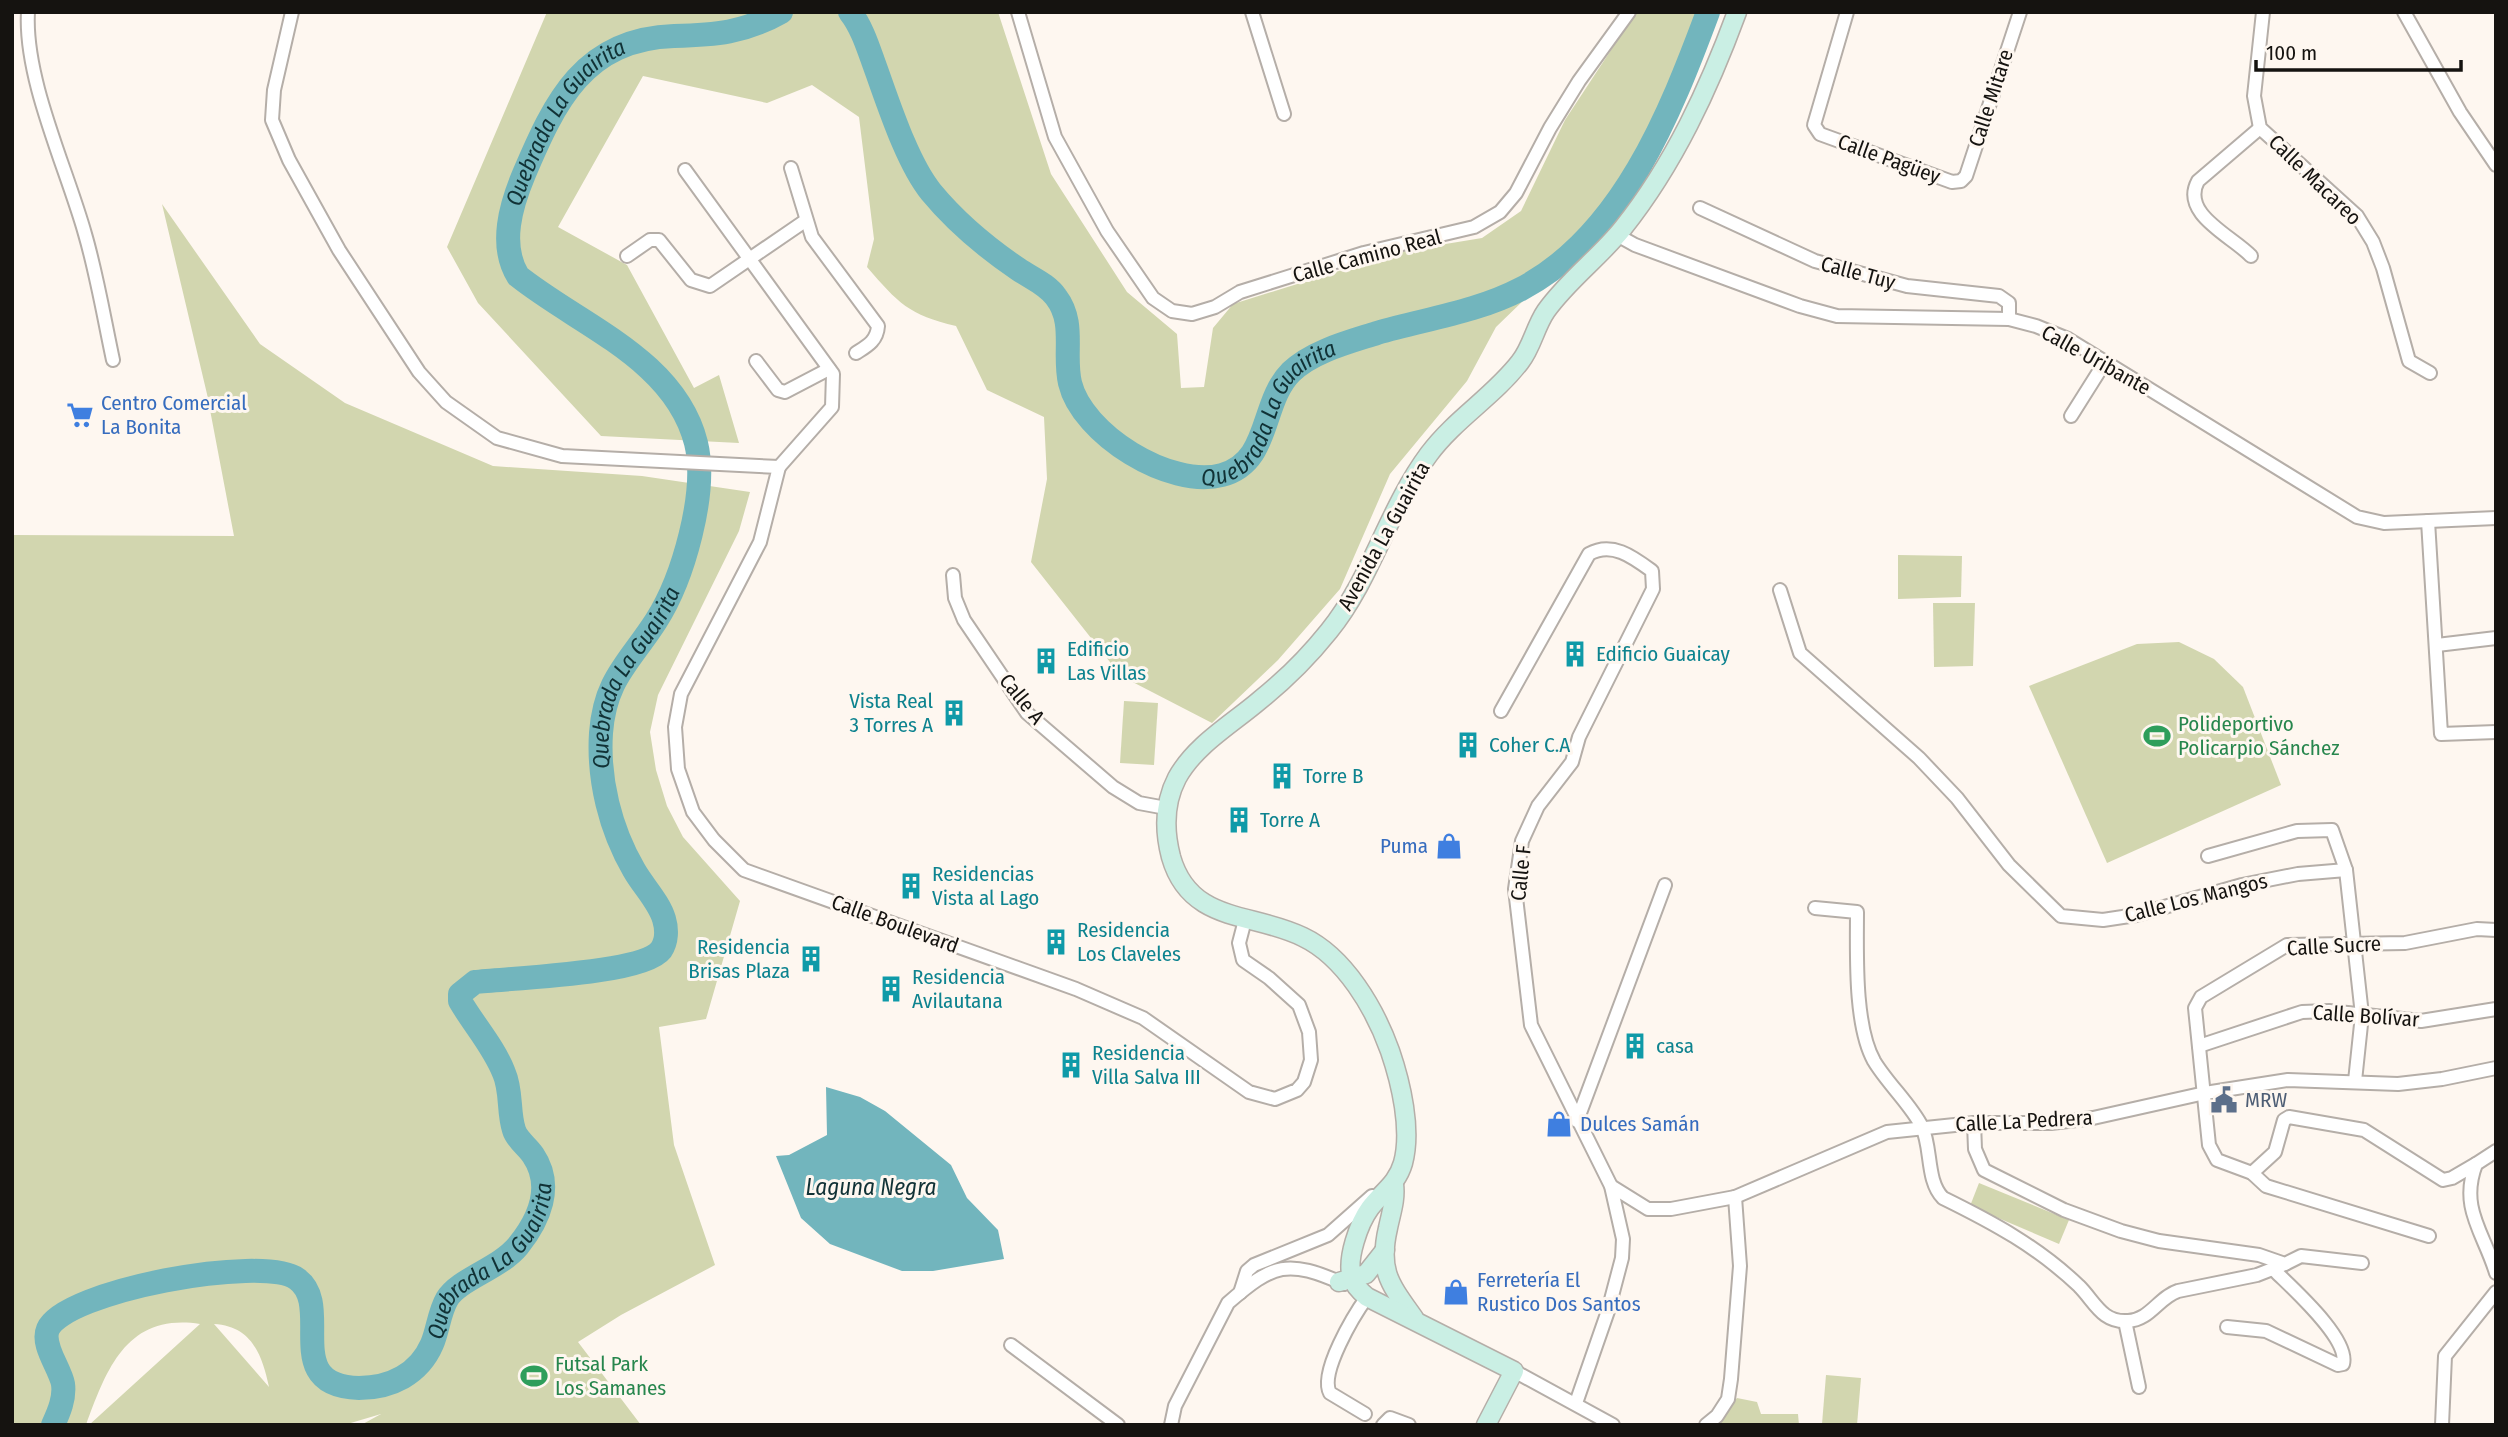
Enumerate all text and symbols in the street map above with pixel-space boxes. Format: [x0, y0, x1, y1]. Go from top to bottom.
scale bar [2256, 28, 2461, 72]
water label: Quebrada La Guairita [500, 33, 630, 209]
text: 100 m [2266, 40, 2317, 66]
street label: Calle Mitare [1963, 46, 2019, 150]
street label: Calle Pagüey [1834, 128, 1944, 190]
street label: Calle Macareo [2263, 129, 2367, 231]
street label: Calle Camino Real [1290, 224, 1445, 288]
street label: Calle Tuy [1818, 251, 1899, 296]
street label: Calle Uribante [2037, 319, 2155, 401]
water label: Quebrada La Guairita [1200, 334, 1340, 491]
place label: Centro Comercial La Bonita [101, 390, 247, 440]
supermarket icon: Centro Comercial La Bonita [65, 400, 95, 430]
street label: Avenida La Guairita [1332, 457, 1436, 615]
water label: Quebrada La Guairita [587, 582, 686, 770]
place label: Edificio Las Villas [1067, 636, 1146, 686]
building icon: Edificio Guaicay [1560, 639, 1590, 669]
place label: Edificio Guaicay [1596, 641, 1731, 667]
building icon: Edificio Las Villas [1031, 646, 1061, 676]
street label: Calle A [994, 668, 1050, 730]
place label: Vista Real 3 Torres A [849, 688, 933, 738]
building icon: Vista Real 3 Torres A [939, 698, 969, 728]
place label: Polideportivo Policarpio Sánchez [2178, 711, 2339, 761]
sports icon: Polideportivo Policarpio Sánchez [2142, 721, 2172, 751]
building icon: Coher C.A [1453, 730, 1483, 760]
place label: Coher C.A [1489, 732, 1570, 758]
building icon: Torre B [1267, 761, 1297, 791]
place label: Torre B [1303, 763, 1363, 789]
building icon: Torre A [1224, 805, 1254, 835]
place label: Torre A [1260, 807, 1320, 833]
shop icon: Puma [1434, 831, 1464, 861]
place label: Puma [1380, 833, 1428, 859]
street label: Calle F [1505, 844, 1537, 902]
place label: Residencias Vista al Lago [932, 861, 1039, 911]
street label: Calle Los Mangos [2122, 868, 2270, 928]
building icon: Residencias Vista al Lago [896, 871, 926, 901]
street label: Calle Boulevard [828, 889, 962, 959]
place label: Residencia Los Claveles [1077, 917, 1181, 967]
building icon: Residencia Los Claveles [1041, 927, 1071, 957]
street label: Calle Sucre [2286, 931, 2382, 961]
place label: Residencia Brisas Plaza [688, 934, 790, 984]
building icon: Residencia Brisas Plaza [796, 944, 826, 974]
place label: Residencia Avilautana [912, 964, 1005, 1014]
building icon: Residencia Avilautana [876, 974, 906, 1004]
street label: Calle Bolívar [2312, 999, 2421, 1033]
building icon: casa [1620, 1031, 1650, 1061]
place label: casa [1656, 1033, 1694, 1059]
place label: Residencia Villa Salva III [1092, 1040, 1201, 1090]
building icon: Residencia Villa Salva III [1056, 1050, 1086, 1080]
public building icon: MRW [2209, 1085, 2239, 1115]
place label: MRW [2245, 1087, 2287, 1113]
street label: Calle La Pedrera [1955, 1104, 2093, 1138]
shop icon: Dulces Samán [1544, 1109, 1574, 1139]
place label: Dulces Samán [1580, 1111, 1700, 1137]
water label: Laguna Negra [806, 1173, 936, 1201]
water label: Quebrada La Guairita [421, 1182, 557, 1342]
place label: Ferretería El Rustico Dos Santos [1477, 1267, 1641, 1317]
shop icon: Ferretería El Rustico Dos Santos [1441, 1277, 1471, 1307]
place label: Futsal Park Los Samanes [555, 1351, 666, 1401]
sports icon: Futsal Park Los Samanes [519, 1361, 549, 1391]

